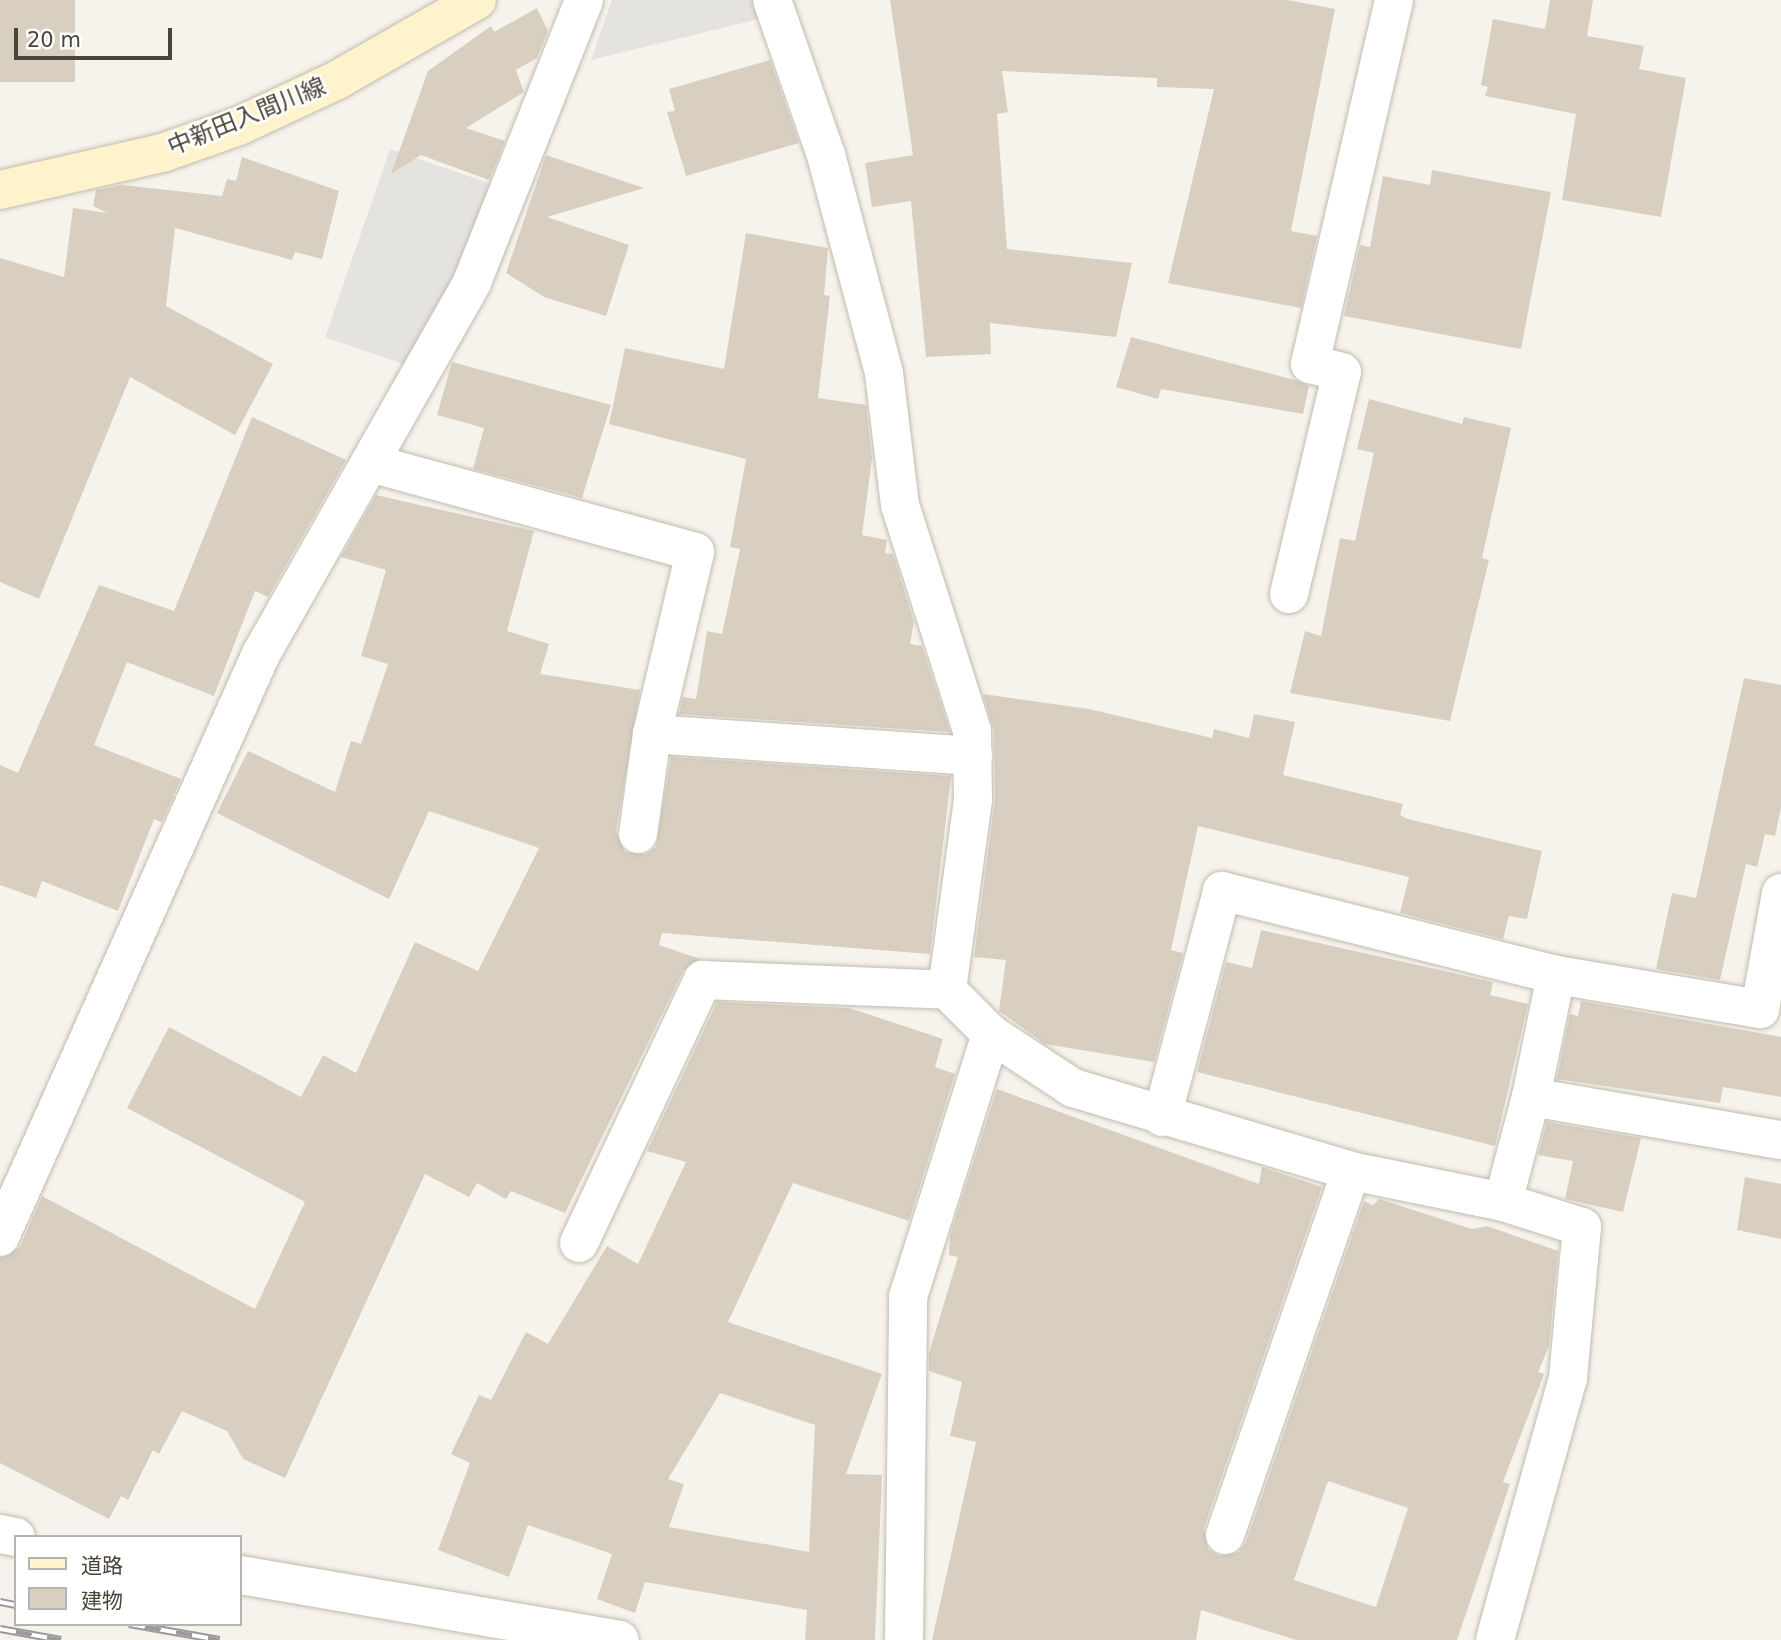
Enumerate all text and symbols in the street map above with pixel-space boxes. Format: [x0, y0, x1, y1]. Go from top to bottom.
scale bar [18, 14, 175, 58]
text: 20 m [27, 28, 81, 52]
street label: 中新田入間川線 [164, 72, 330, 162]
legend [14, 1535, 242, 1626]
text: 道路 [81, 1554, 123, 1578]
text: 建物 [81, 1589, 123, 1613]

